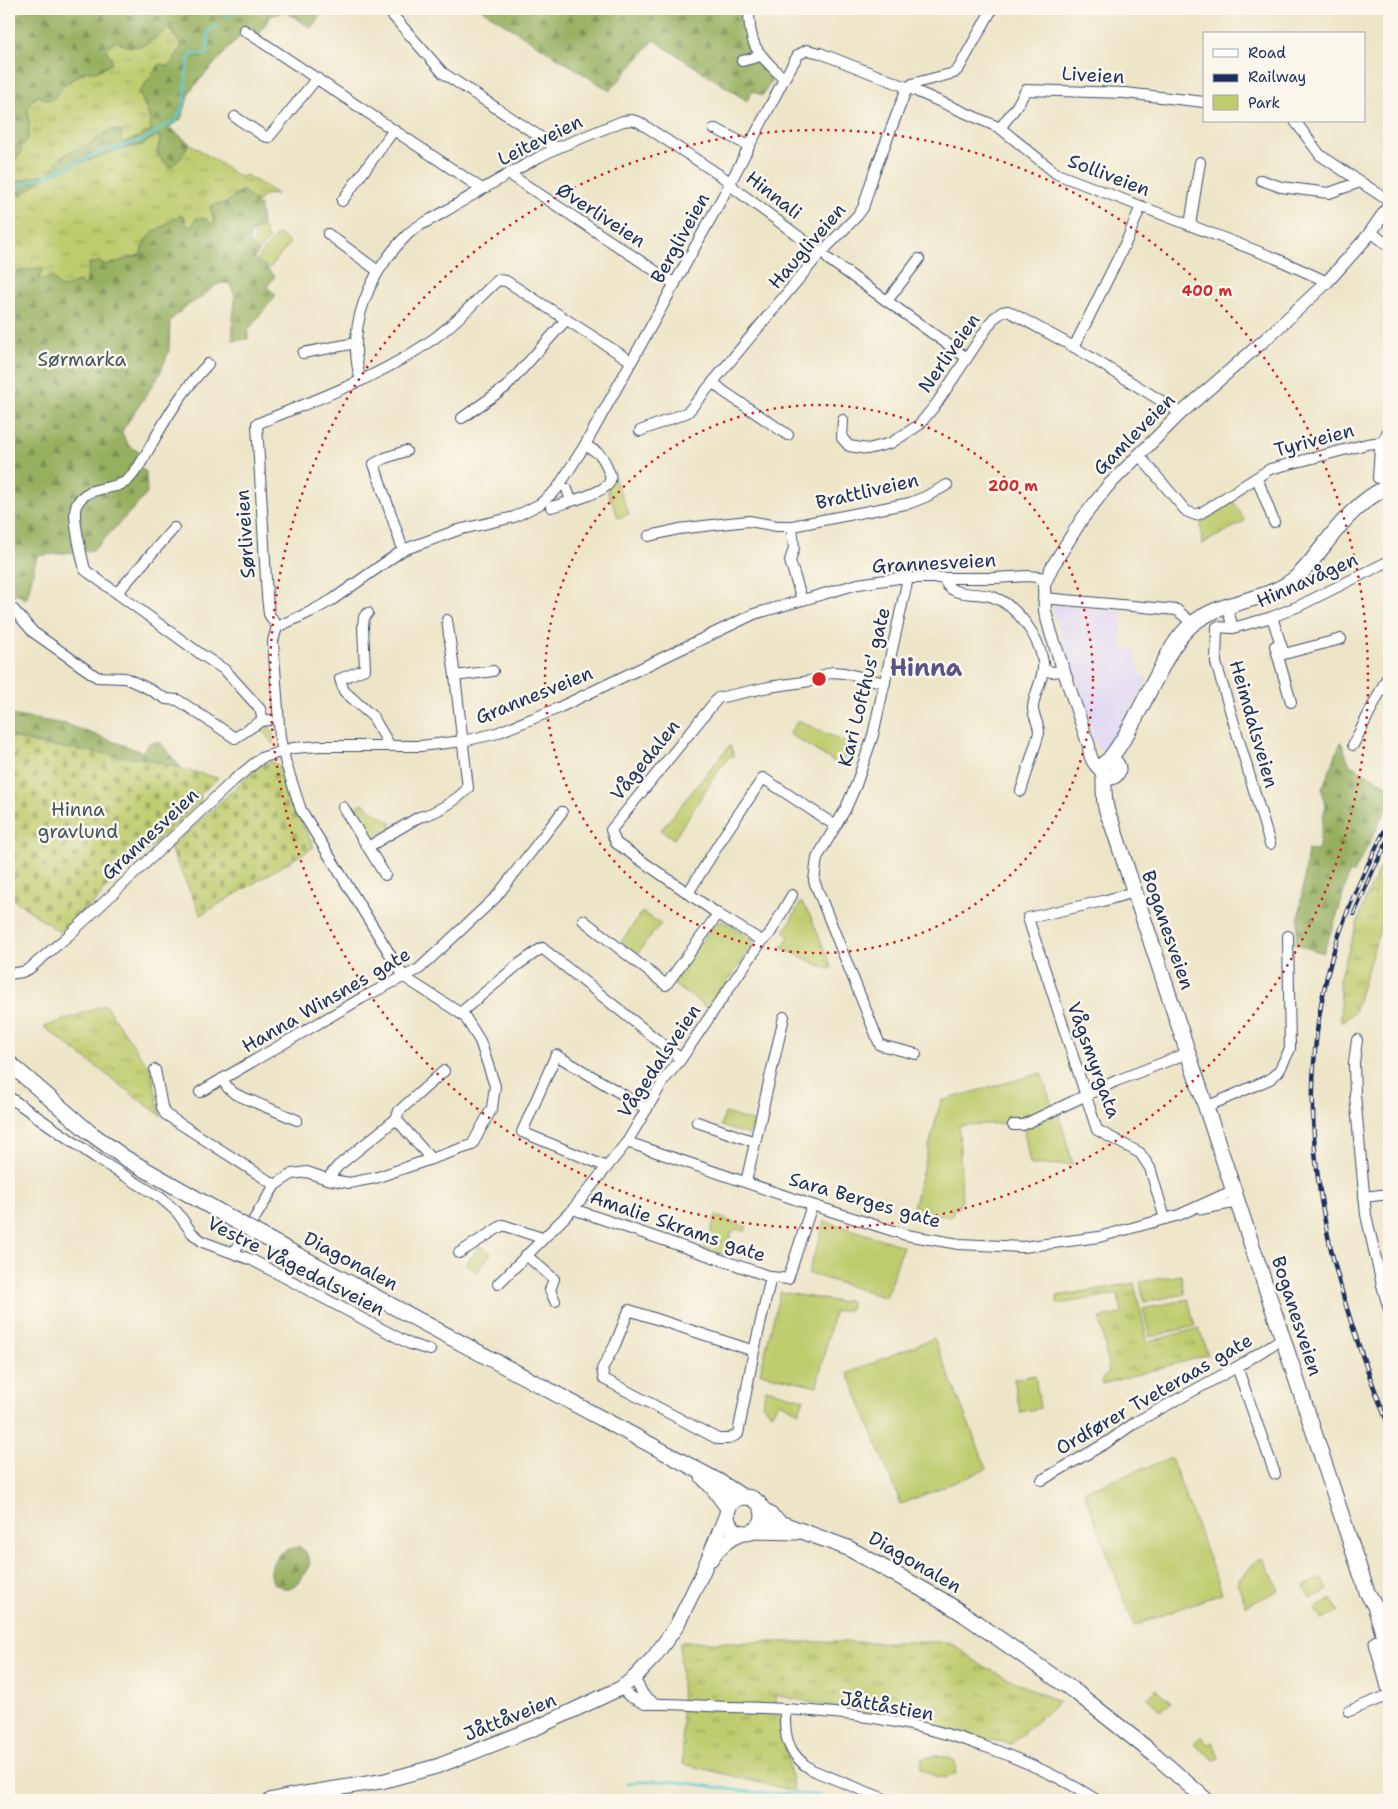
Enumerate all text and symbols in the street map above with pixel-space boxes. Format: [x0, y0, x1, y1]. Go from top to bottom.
legend [1203, 32, 1366, 122]
text: Road [1248, 43, 1286, 63]
street label: Liveien [1061, 61, 1125, 89]
text: Railway [1248, 67, 1306, 87]
text: Park [1248, 93, 1280, 113]
street label: Leiteveien [493, 109, 587, 171]
street label: Solliveien [1064, 148, 1154, 202]
street label: Hinnali [741, 165, 807, 225]
street label: Øverliveien [552, 177, 650, 253]
street label: Bergliveien [645, 188, 715, 288]
street label: Haugliveien [763, 198, 851, 294]
text: 400 m [1182, 281, 1232, 301]
street label: Nerliveien [912, 308, 986, 398]
park label: Sørmarka [38, 347, 127, 372]
street label: Gamleveien [1088, 388, 1180, 480]
street label: Tyriveien [1271, 417, 1357, 463]
street label: Brattliveien [813, 467, 921, 515]
text: 200 m [988, 476, 1038, 496]
street label: Sørliveien [229, 489, 261, 579]
street label: Grannesveien [871, 547, 997, 579]
street label: Hinnavågen [1252, 547, 1362, 613]
street label: Kari Lofthus' gate [832, 605, 896, 769]
district label: Hinna [890, 652, 963, 684]
street label: Heimdalsveien [1224, 657, 1284, 791]
street label: Grannesveien [472, 660, 596, 730]
centre of rings [810, 670, 828, 688]
street label: Vågedalen [605, 714, 685, 806]
street label: Grannesveien [96, 783, 204, 885]
park label: Hinna gravlund [38, 797, 118, 844]
street label: Boganesveien [1136, 867, 1200, 993]
street label: Hanna Winsnes gate [237, 942, 415, 1058]
street label: Vågsmyrgata [1061, 998, 1127, 1122]
street label: Vågedalsveien [612, 999, 706, 1123]
street label: Sara Berges gate [786, 1166, 944, 1234]
street label: Amalie Skrams gate [587, 1184, 769, 1268]
street label: Vestre Vågedalsveien [203, 1210, 389, 1322]
street label: Diagonalen [300, 1226, 402, 1296]
street label: Boganesveien [1266, 1253, 1328, 1379]
street label: Ordfører Tveteraas gate [1051, 1327, 1257, 1461]
street label: Diagonalen [864, 1525, 966, 1599]
street label: Jåttåstien [838, 1685, 936, 1727]
street label: Jåttåveien [460, 1687, 560, 1747]

